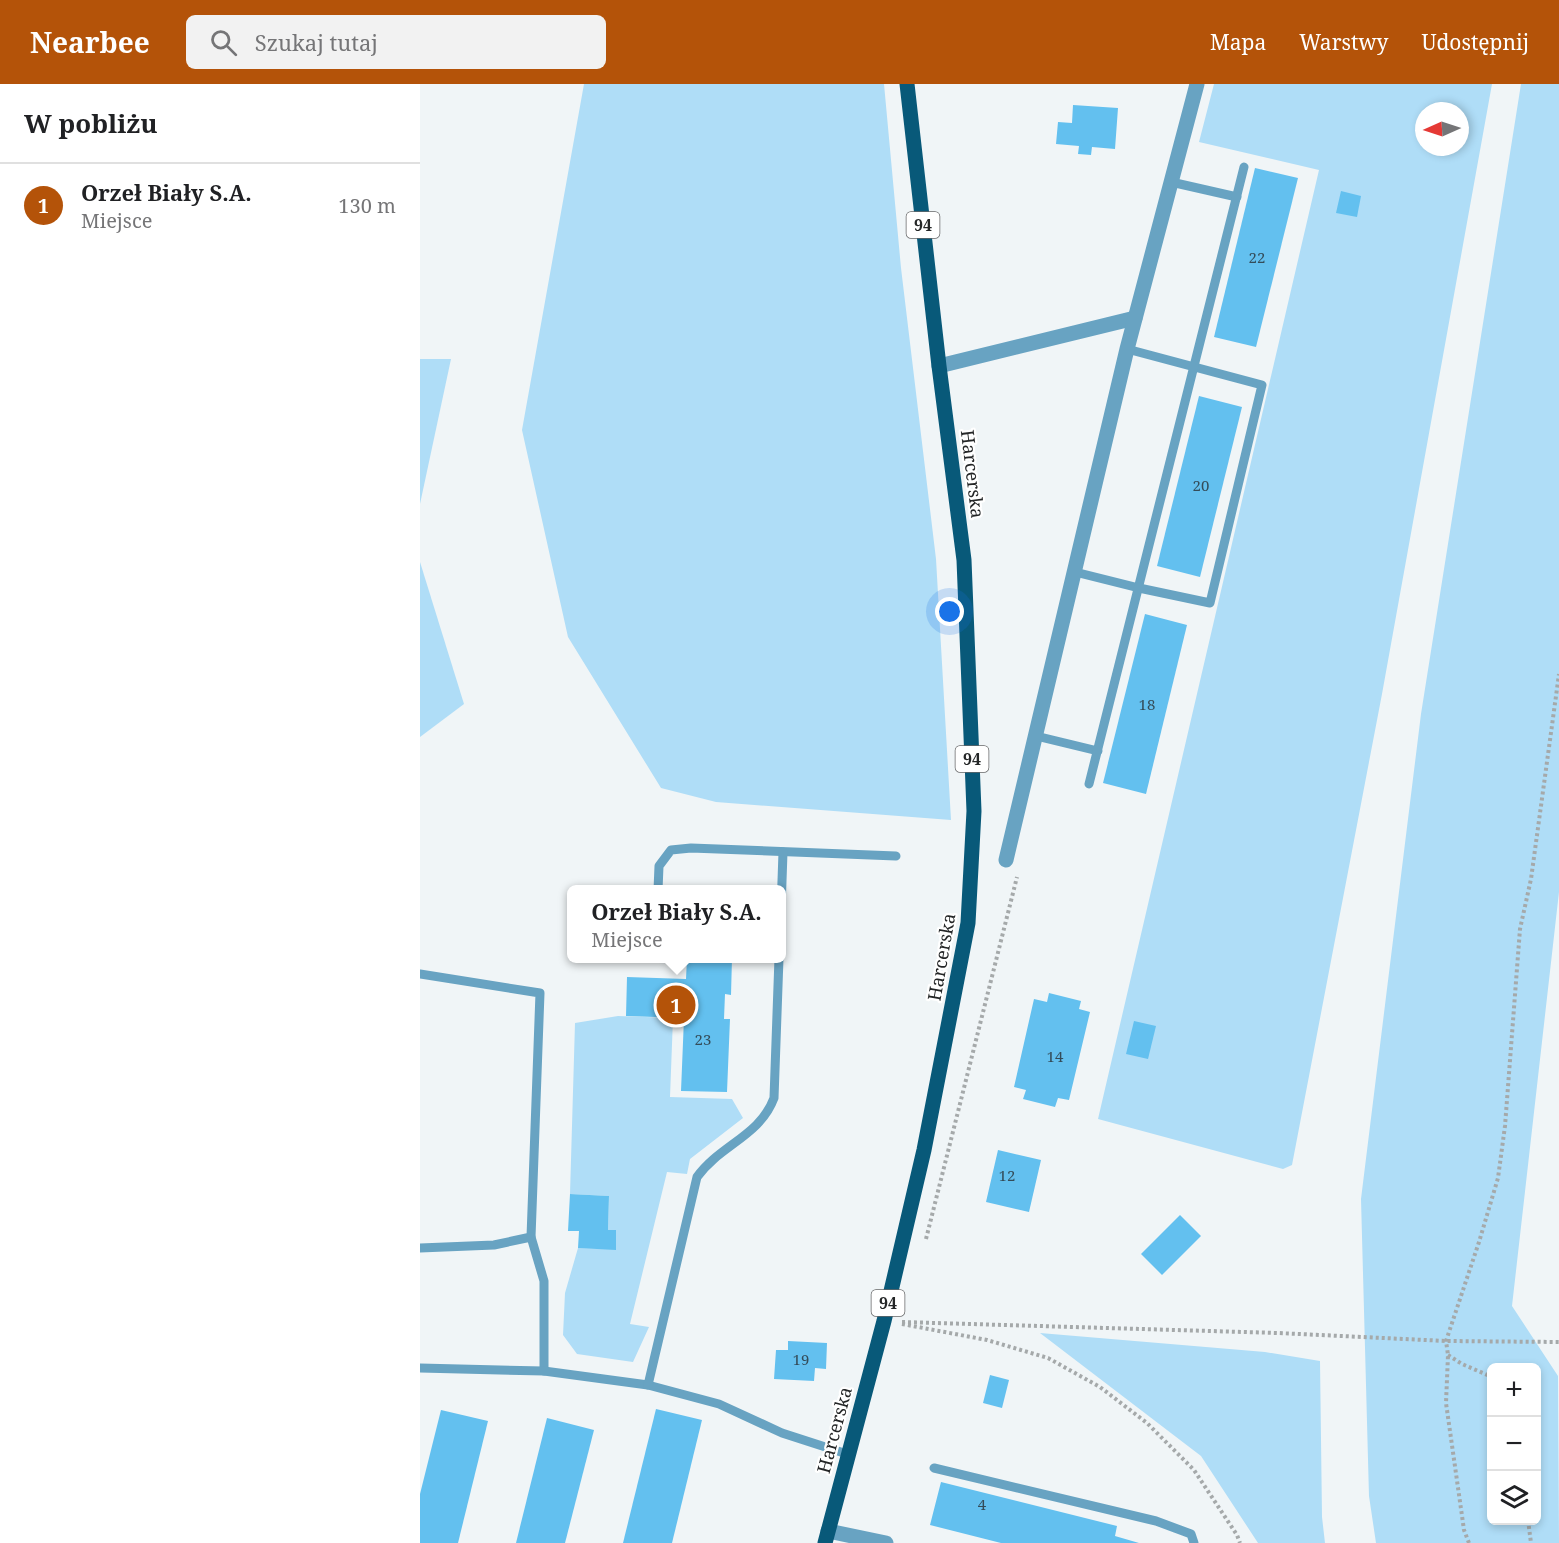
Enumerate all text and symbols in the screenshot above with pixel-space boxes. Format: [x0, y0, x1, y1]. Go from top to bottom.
search box [186, 15, 606, 69]
text: Nearbee [30, 23, 150, 61]
icon: search [207, 26, 240, 59]
text: Szukaj tutaj [255, 27, 378, 57]
text: Mapa [1210, 28, 1266, 56]
text: Warstwy [1299, 28, 1388, 56]
text: Udostępnij [1421, 28, 1529, 56]
north arrow [1415, 102, 1469, 156]
text: W pobliżu [24, 105, 158, 141]
text: Orzeł Biały S.A. [81, 177, 252, 207]
text: 1 [38, 192, 49, 219]
text: 130 m [338, 192, 396, 219]
text: Miejsce [81, 207, 152, 234]
road number: 94 [906, 212, 940, 238]
house number: 22 [1249, 247, 1265, 267]
street label: Harcerska [956, 429, 990, 519]
house number: 20 [1193, 475, 1209, 495]
your location [935, 597, 964, 626]
house number: 18 [1139, 694, 1155, 714]
road number: 94 [956, 746, 988, 772]
popup [567, 885, 786, 963]
text: Orzeł Biały S.A. [591, 896, 762, 926]
street label: Harcerska [921, 911, 961, 1003]
text: Miejsce [591, 926, 663, 953]
pin: 1 [656, 982, 696, 1028]
house number: 23 [695, 1029, 711, 1049]
house number: 14 [1047, 1046, 1064, 1066]
house number: 12 [999, 1165, 1015, 1185]
road number: 94 [872, 1290, 904, 1316]
house number: 19 [793, 1349, 809, 1369]
map controls [1487, 1363, 1541, 1525]
button: + [1487, 1363, 1541, 1417]
street label: Harcerska [811, 1384, 857, 1476]
button: − [1487, 1417, 1541, 1471]
button: layers [1487, 1471, 1541, 1525]
house number: 4 [978, 1494, 987, 1514]

